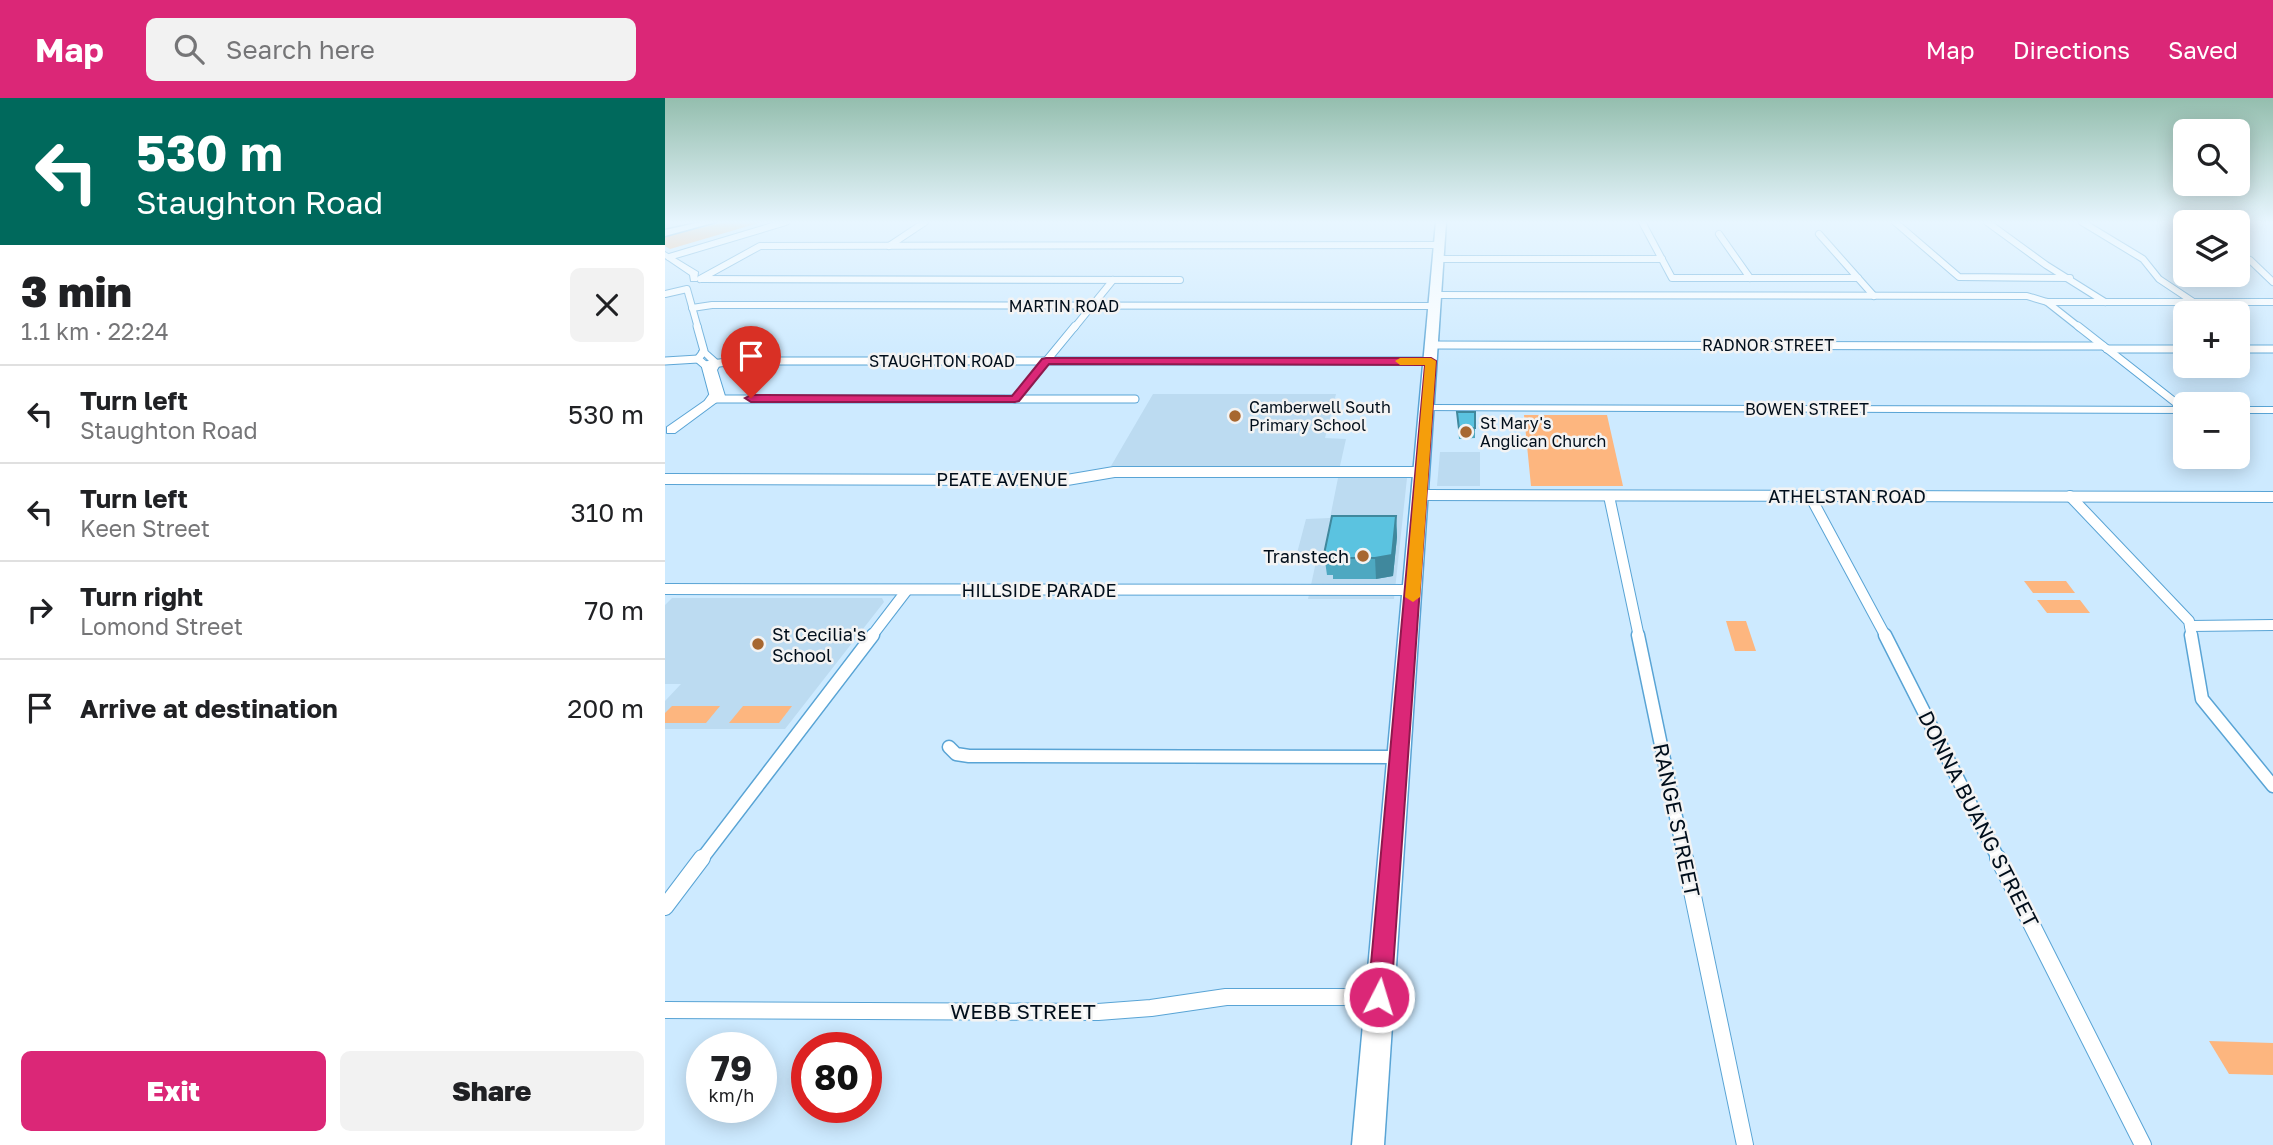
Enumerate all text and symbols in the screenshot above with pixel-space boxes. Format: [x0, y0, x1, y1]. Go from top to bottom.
search box [146, 18, 636, 81]
text: Map [35, 30, 104, 69]
icon: search [170, 30, 208, 68]
text: Search here [226, 34, 375, 65]
text: Map [1926, 35, 1975, 64]
text: Directions [2013, 35, 2130, 64]
text: Saved [2168, 35, 2238, 64]
map controls [2173, 119, 2250, 469]
button: search [2173, 119, 2250, 196]
text: 530 m [136, 123, 283, 182]
icon: left [21, 126, 112, 217]
text: Staughton Road [136, 183, 383, 221]
button: layers [2173, 210, 2250, 287]
text: 3 min [21, 266, 132, 316]
button: close [570, 268, 644, 342]
street label: MARTIN ROAD [1009, 296, 1119, 316]
button: + [2173, 301, 2250, 378]
text: 1.1 km · 22:24 [21, 317, 169, 345]
pin [721, 326, 781, 398]
street label: RADNOR STREET [1702, 335, 1834, 355]
icon: arrive [732, 337, 770, 375]
street label: STAUGHTON ROAD [869, 351, 1015, 371]
text: Turn left [80, 385, 188, 416]
button: − [2173, 392, 2250, 469]
icon: left [21, 395, 59, 433]
place label: Camberwell South Primary School [1249, 397, 1391, 435]
text: 530 m [568, 399, 644, 430]
street label: BOWEN STREET [1745, 399, 1869, 419]
marker: Camberwell South Primary School [1227, 408, 1243, 424]
place label: St Mary's Anglican Church [1480, 413, 1606, 451]
text: Staughton Road [80, 416, 258, 444]
marker: St Mary's Anglican Church [1458, 424, 1474, 440]
street label: PEATE AVENUE [936, 468, 1068, 490]
text: Turn left [80, 483, 188, 514]
street label: ATHELSTAN ROAD [1768, 485, 1926, 507]
icon: left [21, 493, 59, 531]
text: 310 m [571, 497, 644, 528]
text: Keen Street [80, 514, 210, 542]
place label: Transtech [1263, 545, 1349, 567]
marker: Transtech [1355, 548, 1371, 564]
street label: HILLSIDE PARADE [961, 579, 1117, 601]
text: Turn right [80, 581, 203, 612]
icon: right [21, 591, 59, 629]
text: 70 m [585, 595, 644, 626]
text: Lomond Street [80, 612, 243, 640]
place label: St Cecilia's School [772, 623, 866, 666]
marker: St Cecilia's School [750, 636, 766, 652]
icon: arrive [21, 689, 59, 727]
text: Arrive at destination [80, 693, 338, 724]
text: 200 m [567, 693, 644, 724]
street label: DONNA BUANG STREET [1913, 706, 2045, 932]
street label: RANGE STREET [1648, 741, 1706, 899]
position arrow [1342, 960, 1416, 1034]
street label: WEBB STREET [950, 998, 1096, 1024]
speed limit sign: 80 [791, 1032, 882, 1123]
text: 79 [711, 1047, 752, 1089]
button: Exit [21, 1051, 326, 1131]
button: Share [340, 1051, 644, 1131]
text: km/h [709, 1084, 754, 1106]

